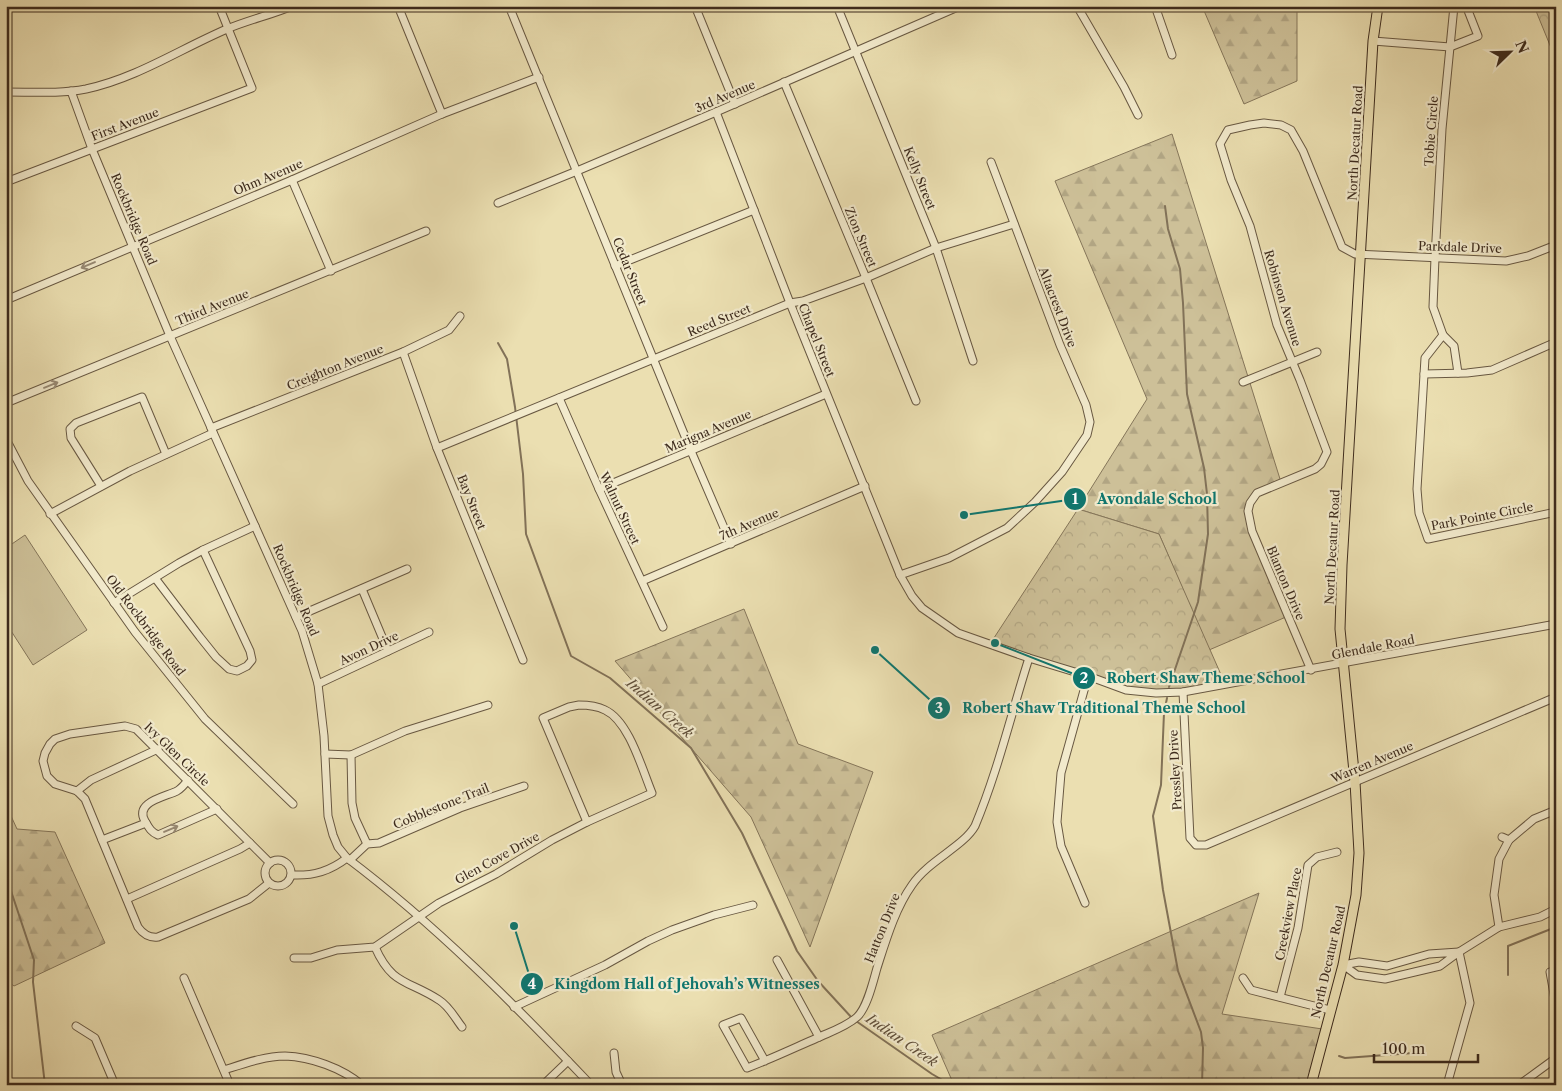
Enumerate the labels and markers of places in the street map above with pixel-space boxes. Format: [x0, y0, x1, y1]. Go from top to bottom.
callout: Avondale School [1062, 484, 1227, 513]
callout: Robert Shaw Theme School [1072, 663, 1316, 692]
callout: Robert Shaw Traditional Theme School [927, 693, 1257, 722]
callout: Kingdom Hall of Jehovah’s Witnesses [519, 969, 830, 998]

